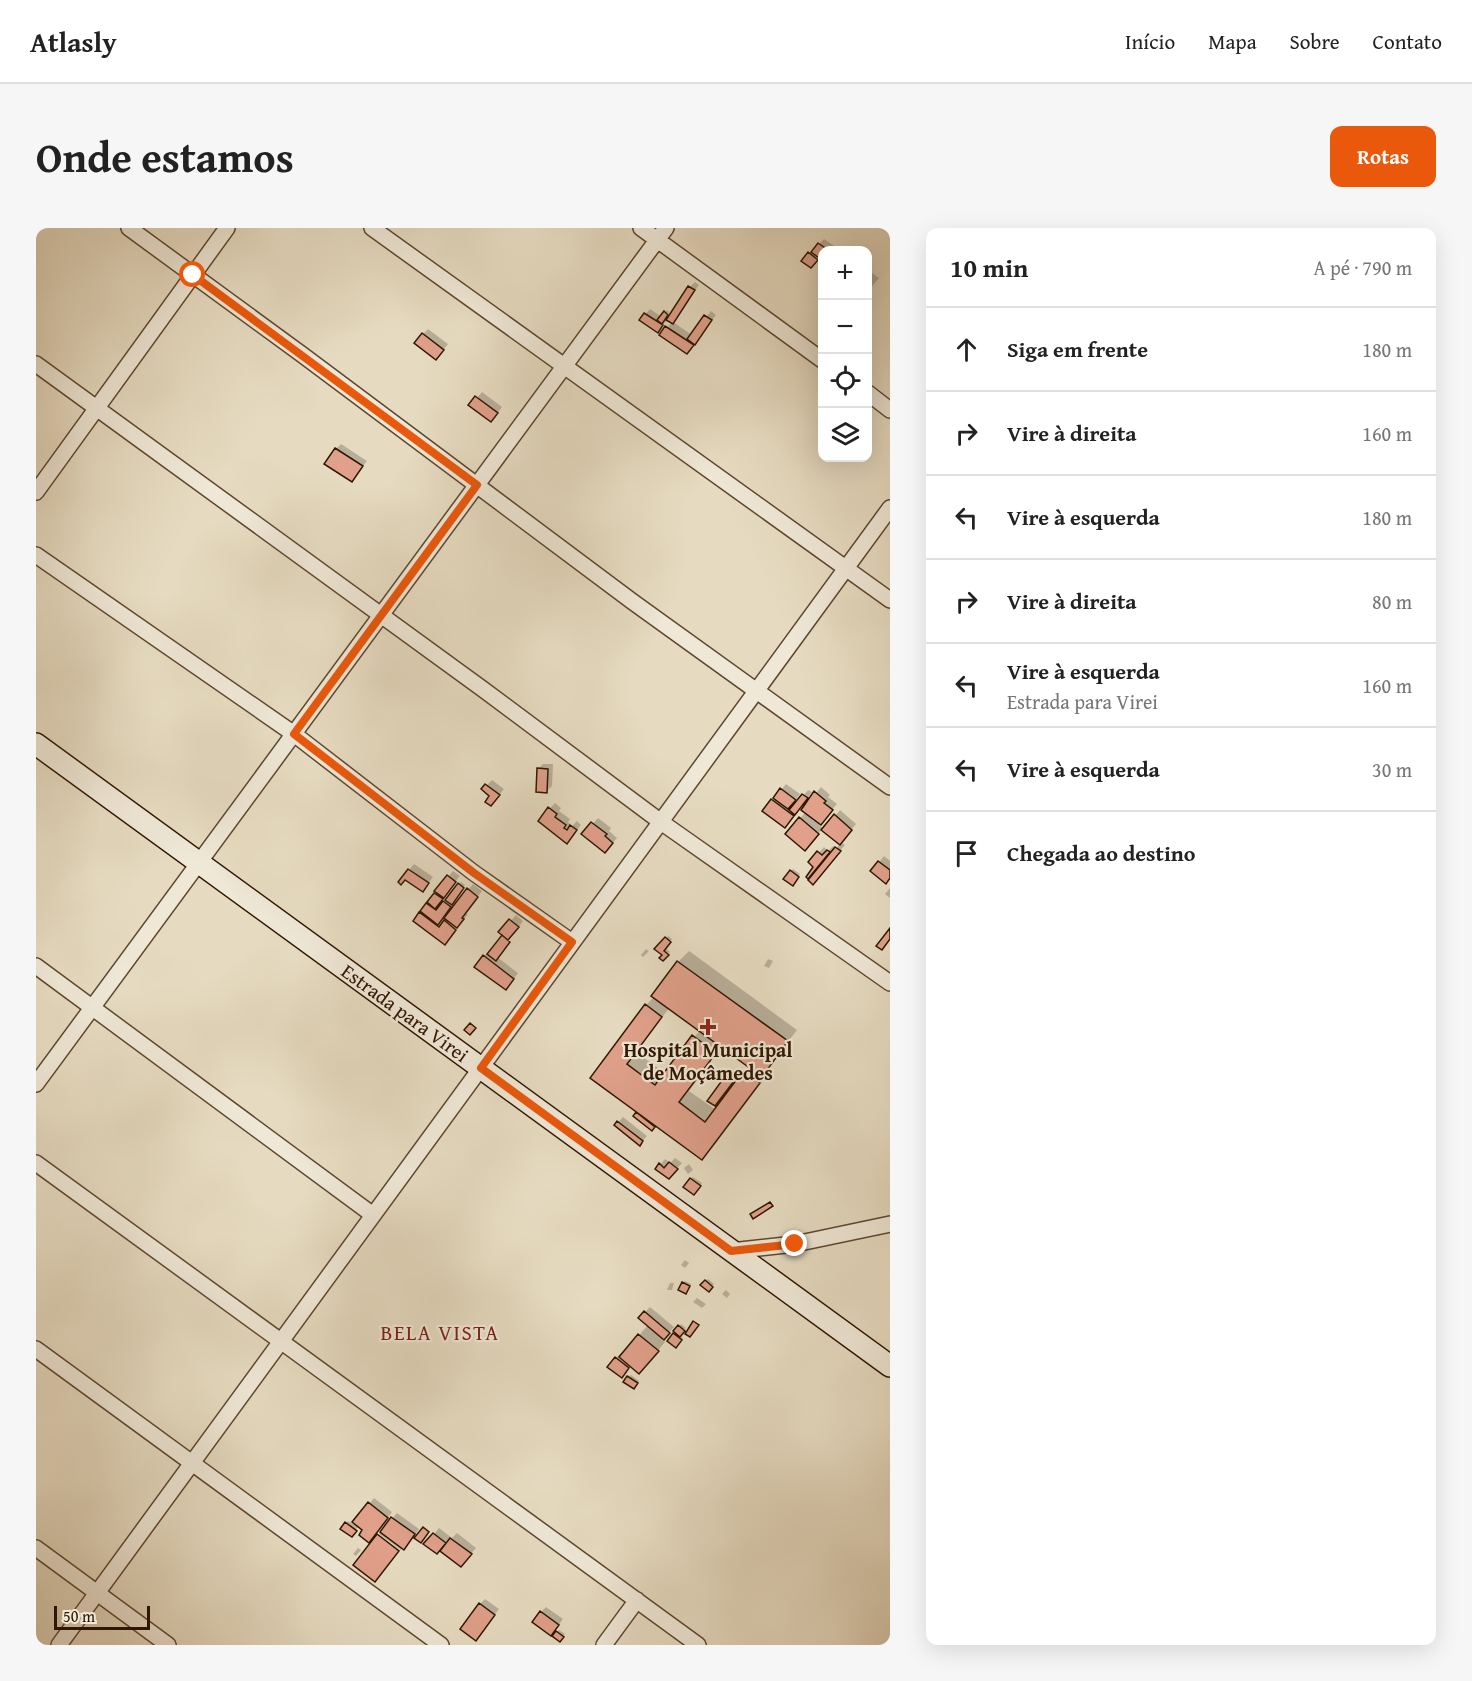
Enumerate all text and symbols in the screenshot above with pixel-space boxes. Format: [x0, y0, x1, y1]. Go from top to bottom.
text: Atlasly [30, 21, 117, 62]
text: Início [1125, 26, 1175, 57]
text: Mapa [1208, 26, 1257, 57]
text: Sobre [1290, 26, 1340, 57]
text: Contato [1373, 26, 1442, 57]
text: Onde estamos [36, 126, 294, 187]
button: Rotas [1330, 126, 1436, 187]
map controls [818, 246, 872, 462]
button: + [818, 246, 872, 300]
text: 10 min [950, 248, 1028, 287]
text: A pé · 790 m [1314, 253, 1412, 282]
route start [179, 261, 205, 287]
button: − [818, 300, 872, 354]
icon: ahead [950, 333, 983, 366]
text: Siga em frente [1007, 333, 1148, 365]
text: 180 m [1362, 335, 1412, 364]
button: locate [818, 354, 872, 408]
button: layers [818, 408, 872, 462]
icon: right [950, 417, 983, 450]
text: Vire à direita [1007, 417, 1137, 449]
text: 160 m [1362, 419, 1412, 448]
icon: left [950, 501, 983, 534]
text: Vire à esquerda [1007, 501, 1160, 533]
text: 180 m [1362, 503, 1412, 532]
icon: right [950, 585, 983, 618]
text: Vire à direita [1007, 585, 1137, 617]
text: 80 m [1372, 587, 1412, 616]
text: Vire à esquerda [1007, 655, 1160, 687]
icon: left [950, 669, 983, 702]
text: 160 m [1362, 671, 1412, 700]
text: Estrada para Virei [1007, 687, 1158, 716]
icon: left [950, 753, 983, 786]
text: Vire à esquerda [1007, 753, 1160, 785]
text: 30 m [1372, 755, 1412, 784]
icon: arrive [950, 837, 983, 870]
text: Chegada ao destino [1007, 837, 1195, 869]
street label: Estrada para Virei [336, 957, 475, 1069]
marker: Hospital Municipal de Moçâmedes [699, 1018, 717, 1036]
place label: Hospital Municipal de Moçâmedes [623, 1035, 793, 1087]
route end [781, 1230, 807, 1256]
district label: BELA VISTA [381, 1317, 499, 1348]
scale bar [54, 1603, 150, 1630]
text: 50 m [63, 1604, 95, 1628]

